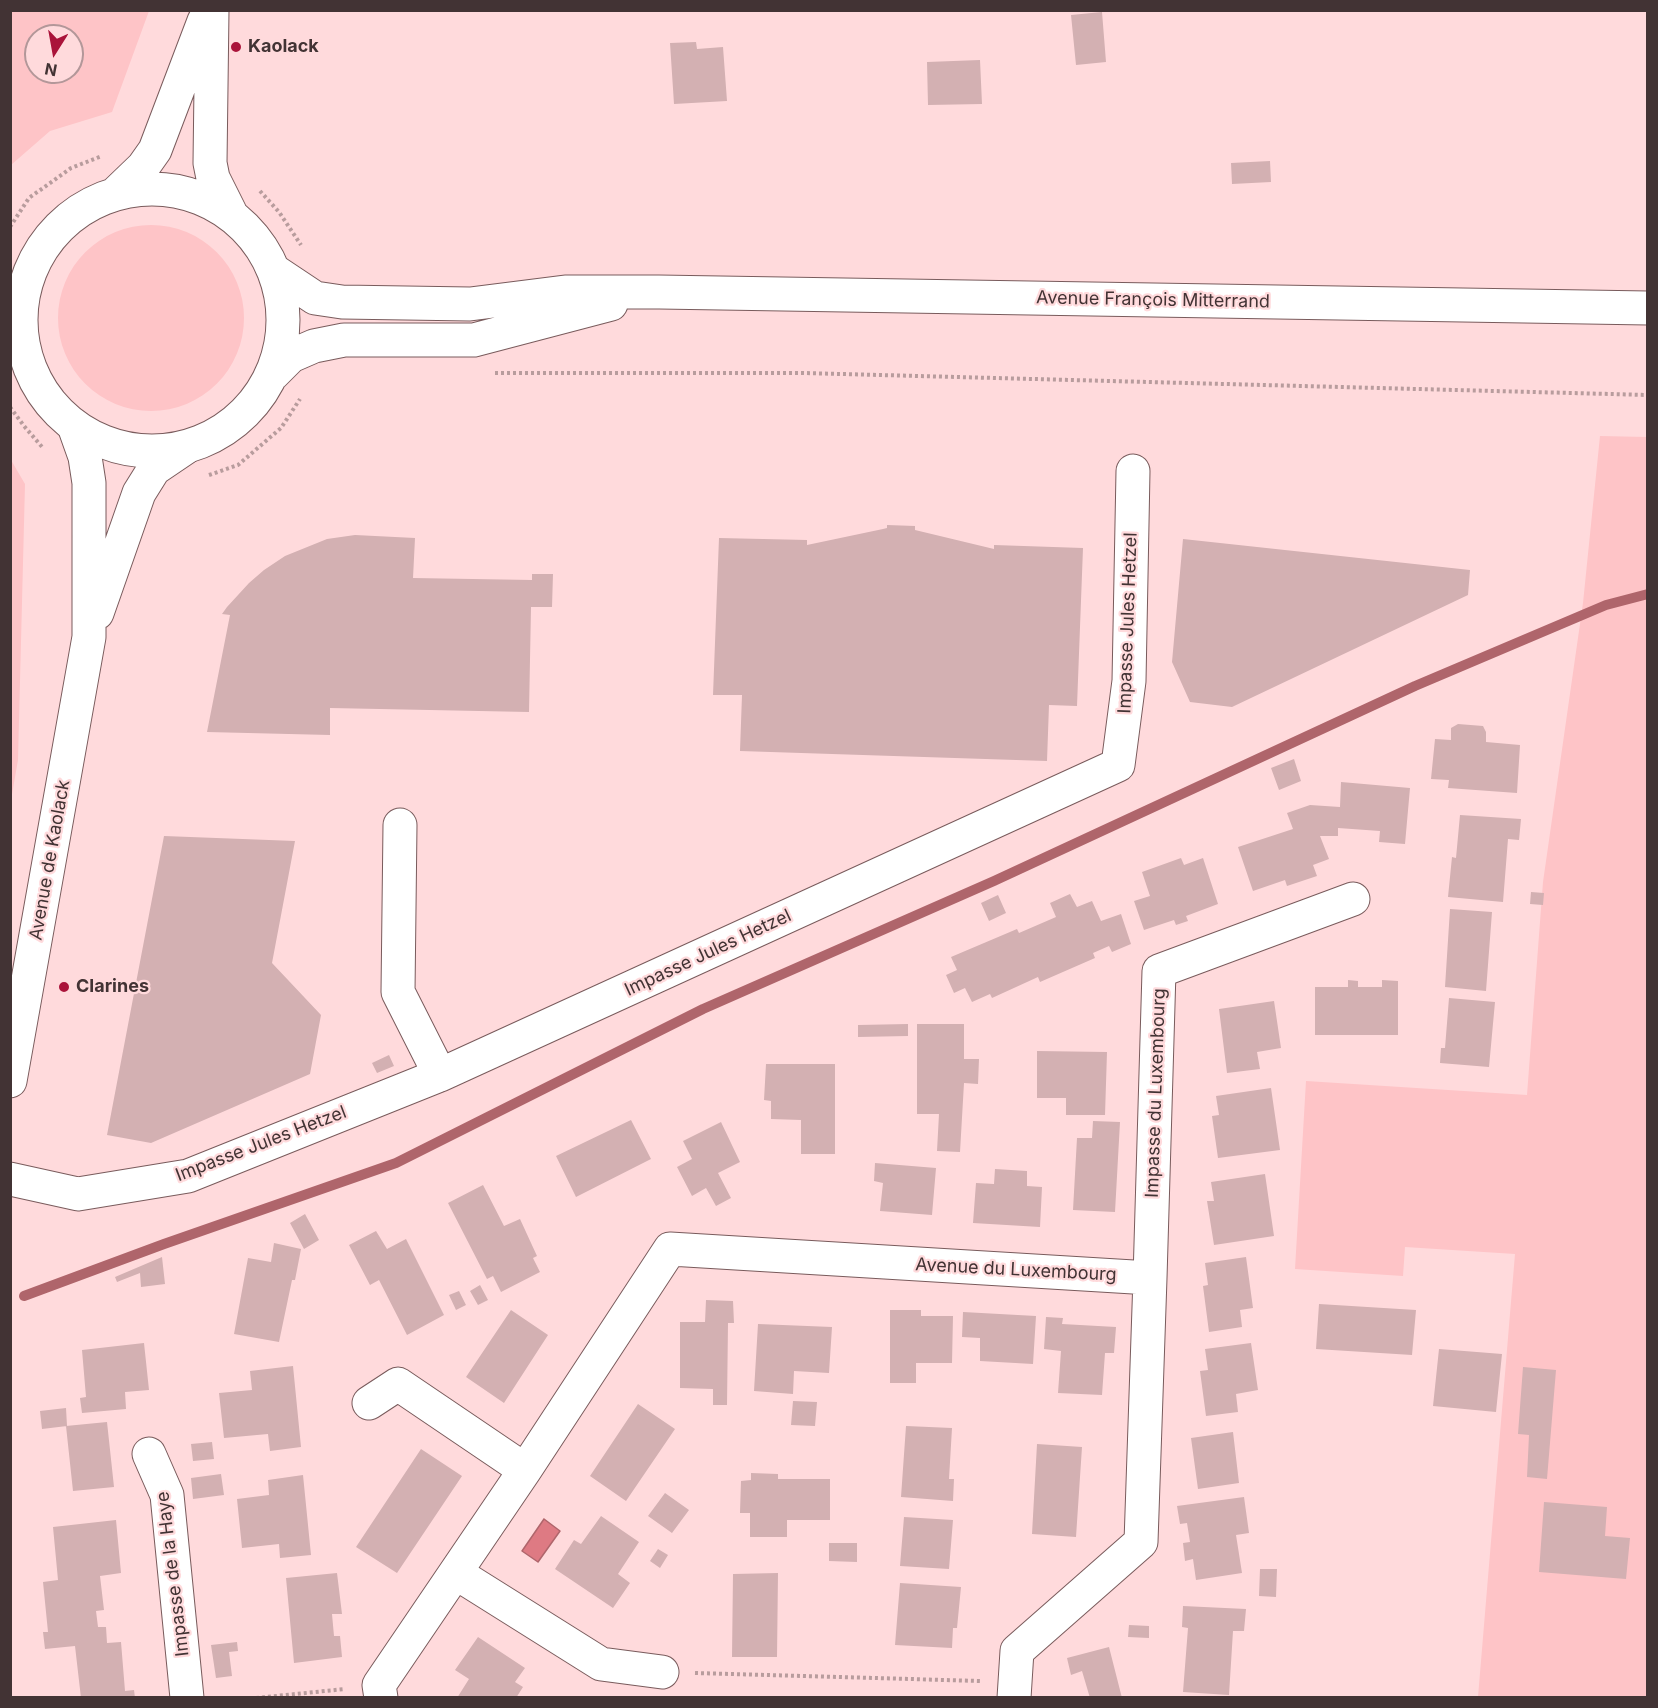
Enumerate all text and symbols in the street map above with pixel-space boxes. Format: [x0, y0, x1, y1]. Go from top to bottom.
north arrow [24, 24, 84, 84]
place label: Kaolack [248, 36, 319, 58]
marker: Kaolack [229, 40, 243, 54]
text: N [43, 59, 59, 81]
street label: Avenue François Mitterrand [1036, 287, 1270, 313]
street label: Impasse Jules Hetzel [1114, 532, 1142, 714]
street label: Avenue de Kaolack [25, 778, 75, 942]
street label: Impasse Jules Hetzel [621, 905, 795, 1001]
place label: Clarines [76, 976, 149, 998]
marker: Clarines [57, 980, 71, 994]
street label: Impasse du Luxembourg [1142, 988, 1170, 1198]
street label: Impasse Jules Hetzel [173, 1101, 349, 1187]
street label: Avenue du Luxembourg [915, 1254, 1117, 1286]
street label: Impasse de la Haye [152, 1490, 194, 1658]

